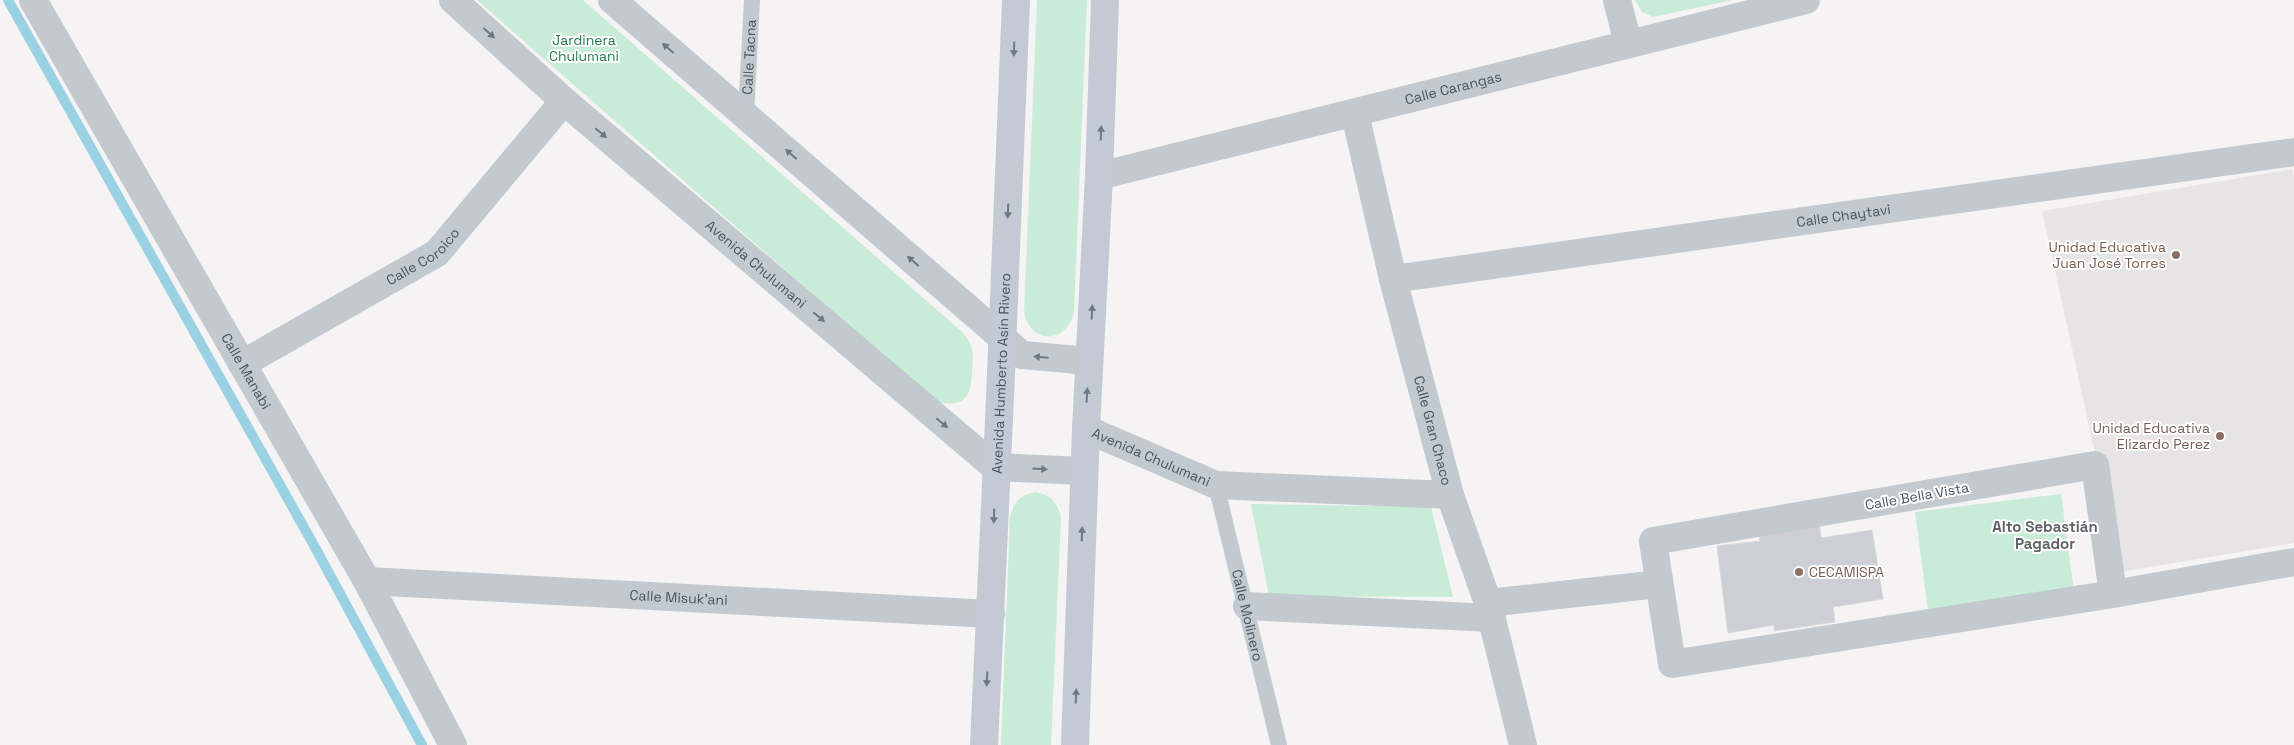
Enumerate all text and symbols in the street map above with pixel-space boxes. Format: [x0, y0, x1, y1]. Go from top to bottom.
street label: Calle Tacna [738, 19, 760, 95]
one-way arrow [482, 27, 494, 39]
park label: Jardinera Chulumani [549, 31, 619, 65]
one-way arrow [1010, 41, 1018, 57]
one-way arrow [663, 42, 675, 54]
street label: Calle Carangas [1403, 67, 1503, 109]
one-way arrow [1097, 124, 1105, 140]
one-way arrow [595, 127, 607, 139]
one-way arrow [785, 149, 798, 160]
street label: Calle Chaytavi [1795, 200, 1892, 231]
one-way arrow [1004, 203, 1012, 219]
street label: Avenida Chulumani [702, 216, 810, 312]
street label: Calle Coroico [383, 224, 463, 289]
place label: Unidad Educativa Juan José Torres [2048, 238, 2166, 272]
marker: Unidad Educativa Juan José Torres [2170, 249, 2182, 261]
one-way arrow [907, 256, 920, 267]
street label: Avenida Humberto Asín Rivero [988, 273, 1014, 474]
one-way arrow [1088, 304, 1096, 320]
one-way arrow [812, 312, 825, 323]
street label: Calle Manabi [217, 330, 275, 412]
one-way arrow [1033, 353, 1049, 361]
street label: Calle Gran Chaco [1410, 374, 1456, 487]
one-way arrow [1084, 387, 1092, 403]
one-way arrow [936, 417, 949, 428]
place label: Unidad Educativa Elizardo Perez [2092, 419, 2210, 453]
street label: Avenida Chulumani [1089, 424, 1213, 490]
marker: Unidad Educativa Elizardo Perez [2214, 430, 2226, 442]
one-way arrow [1032, 466, 1048, 474]
street label: Calle Bella Vista [1864, 478, 1970, 514]
one-way arrow [990, 508, 998, 524]
district label: Alto Sebastián Pagador [1992, 517, 2098, 553]
one-way arrow [1078, 526, 1086, 542]
place label: CECAMISPA [1809, 563, 1884, 581]
marker: CECAMISPA [1793, 566, 1805, 578]
street label: Calle Molinero [1228, 567, 1267, 663]
street label: Calle Misuk'ani [629, 586, 728, 609]
one-way arrow [983, 671, 991, 687]
one-way arrow [1073, 688, 1081, 704]

